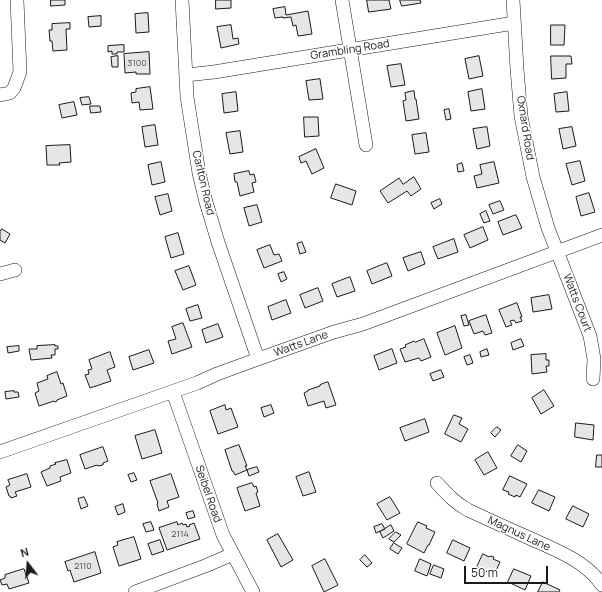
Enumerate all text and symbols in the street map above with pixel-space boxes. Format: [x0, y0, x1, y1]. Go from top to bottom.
street label: Grambling Road [310, 37, 390, 63]
house number: 3100 [127, 58, 147, 68]
street label: Oxnard Road [513, 95, 537, 161]
street label: Carlton Road [189, 149, 217, 217]
street label: Watts Court [560, 272, 594, 334]
street label: Watts Lane [272, 328, 330, 360]
street label: Seibel Road [192, 464, 224, 524]
street label: Magnus Lane [486, 514, 552, 554]
house number: 2114 [171, 529, 189, 539]
north arrow [8, 544, 48, 584]
text: N [19, 544, 30, 560]
scale bar [466, 558, 550, 584]
house number: 2110 [74, 561, 92, 571]
text: 50 m [471, 564, 498, 581]

